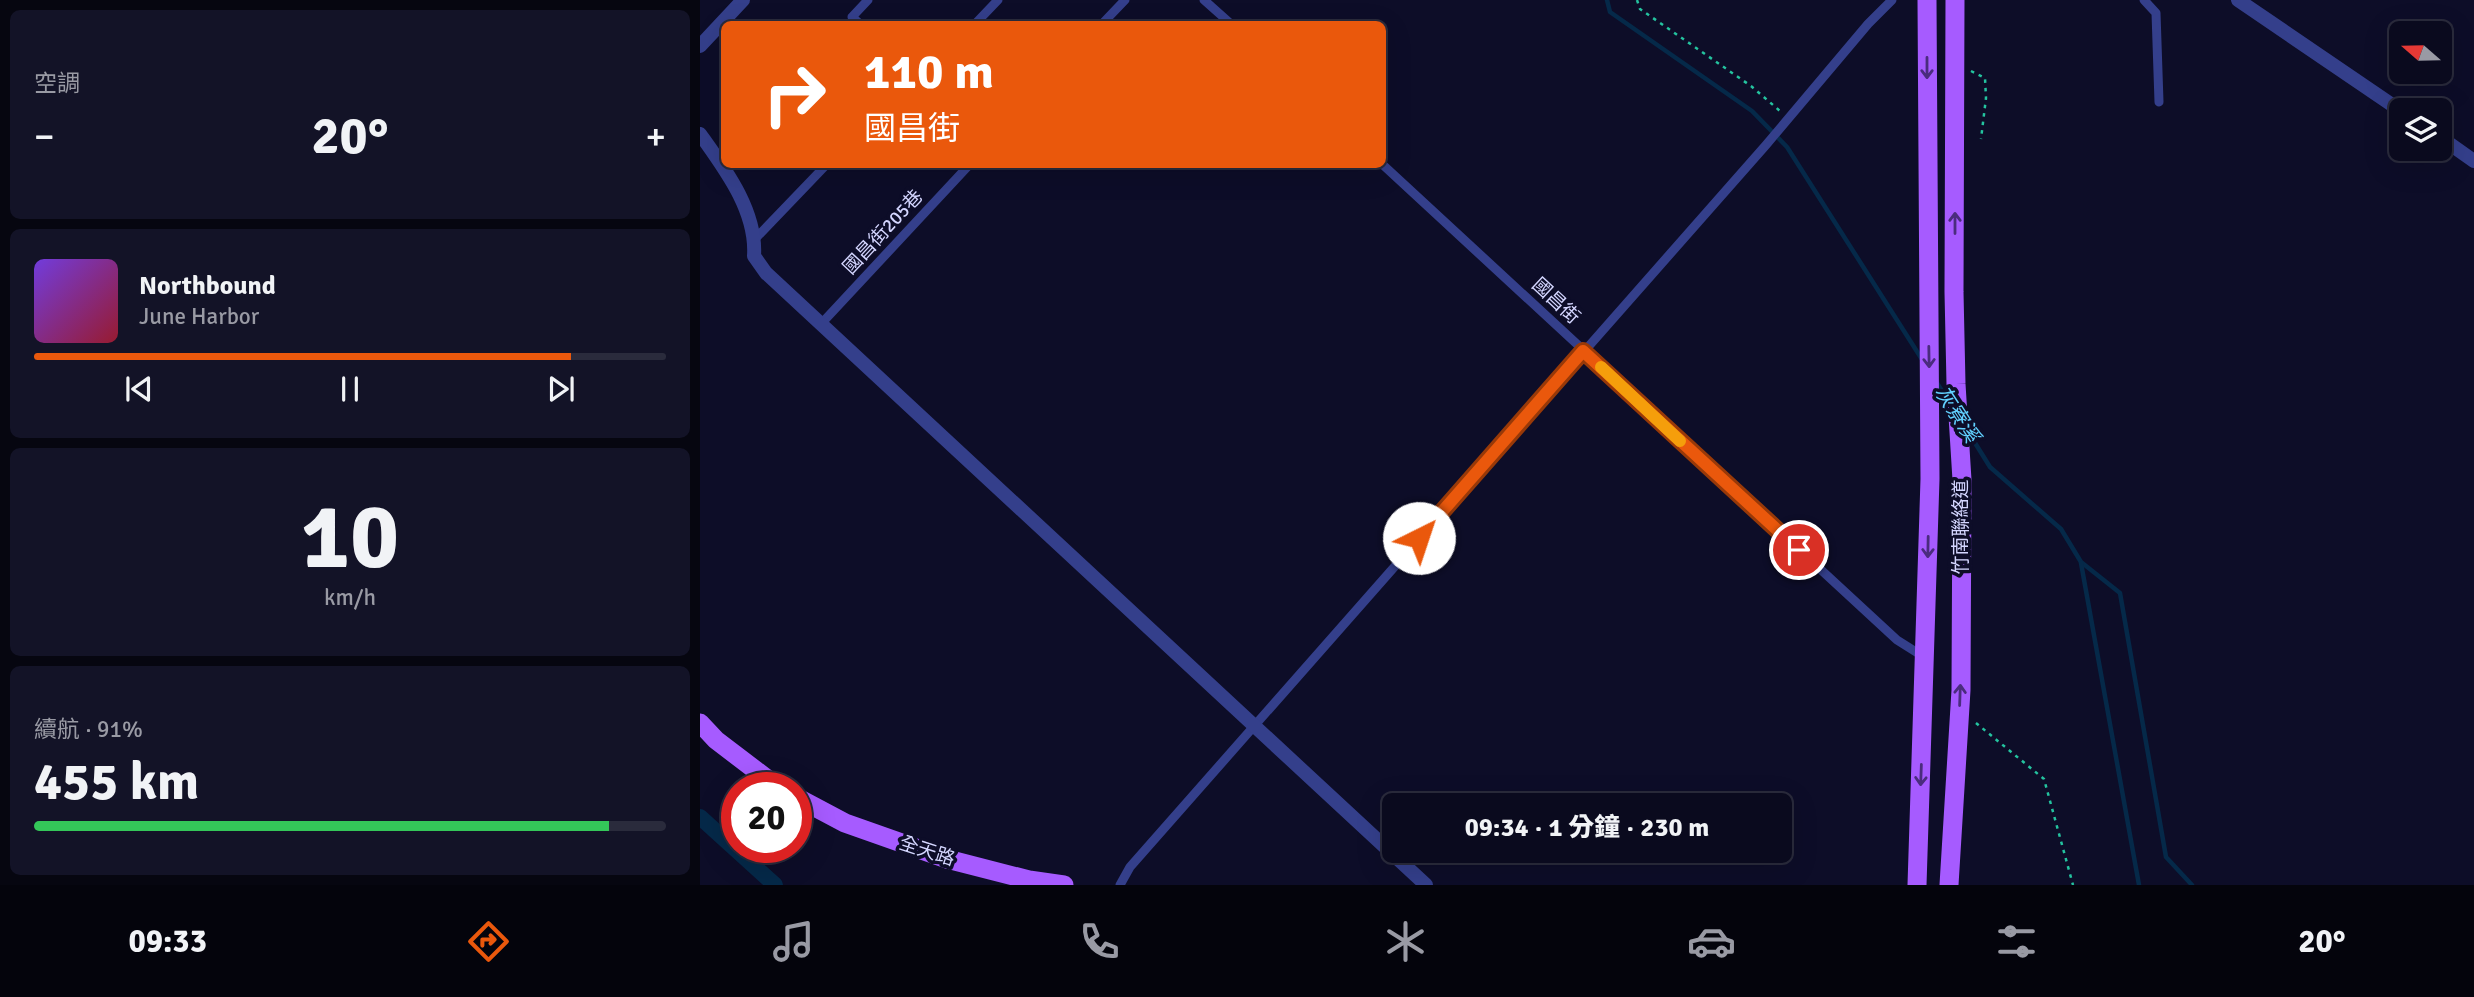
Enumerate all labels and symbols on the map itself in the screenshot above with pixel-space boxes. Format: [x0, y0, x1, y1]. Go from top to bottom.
north arrow [2389, 21, 2452, 84]
one-way arrow [1920, 56, 1934, 79]
street label: 國昌街205巷 [838, 185, 928, 279]
one-way arrow [1948, 212, 1962, 235]
street label: 國昌街 [1527, 273, 1585, 329]
one-way arrow [1922, 345, 1936, 368]
water label: 灰寮溪 [1929, 381, 1987, 450]
street label: 竹南聯絡道 [1949, 479, 1973, 575]
position arrow [1382, 501, 1456, 575]
pin [1769, 520, 1829, 580]
one-way arrow [1922, 536, 1935, 559]
one-way arrow [1954, 683, 1967, 706]
one-way arrow [1915, 763, 1928, 786]
speed limit sign: 20 [721, 772, 812, 863]
street label: 全天路 [896, 831, 958, 871]

